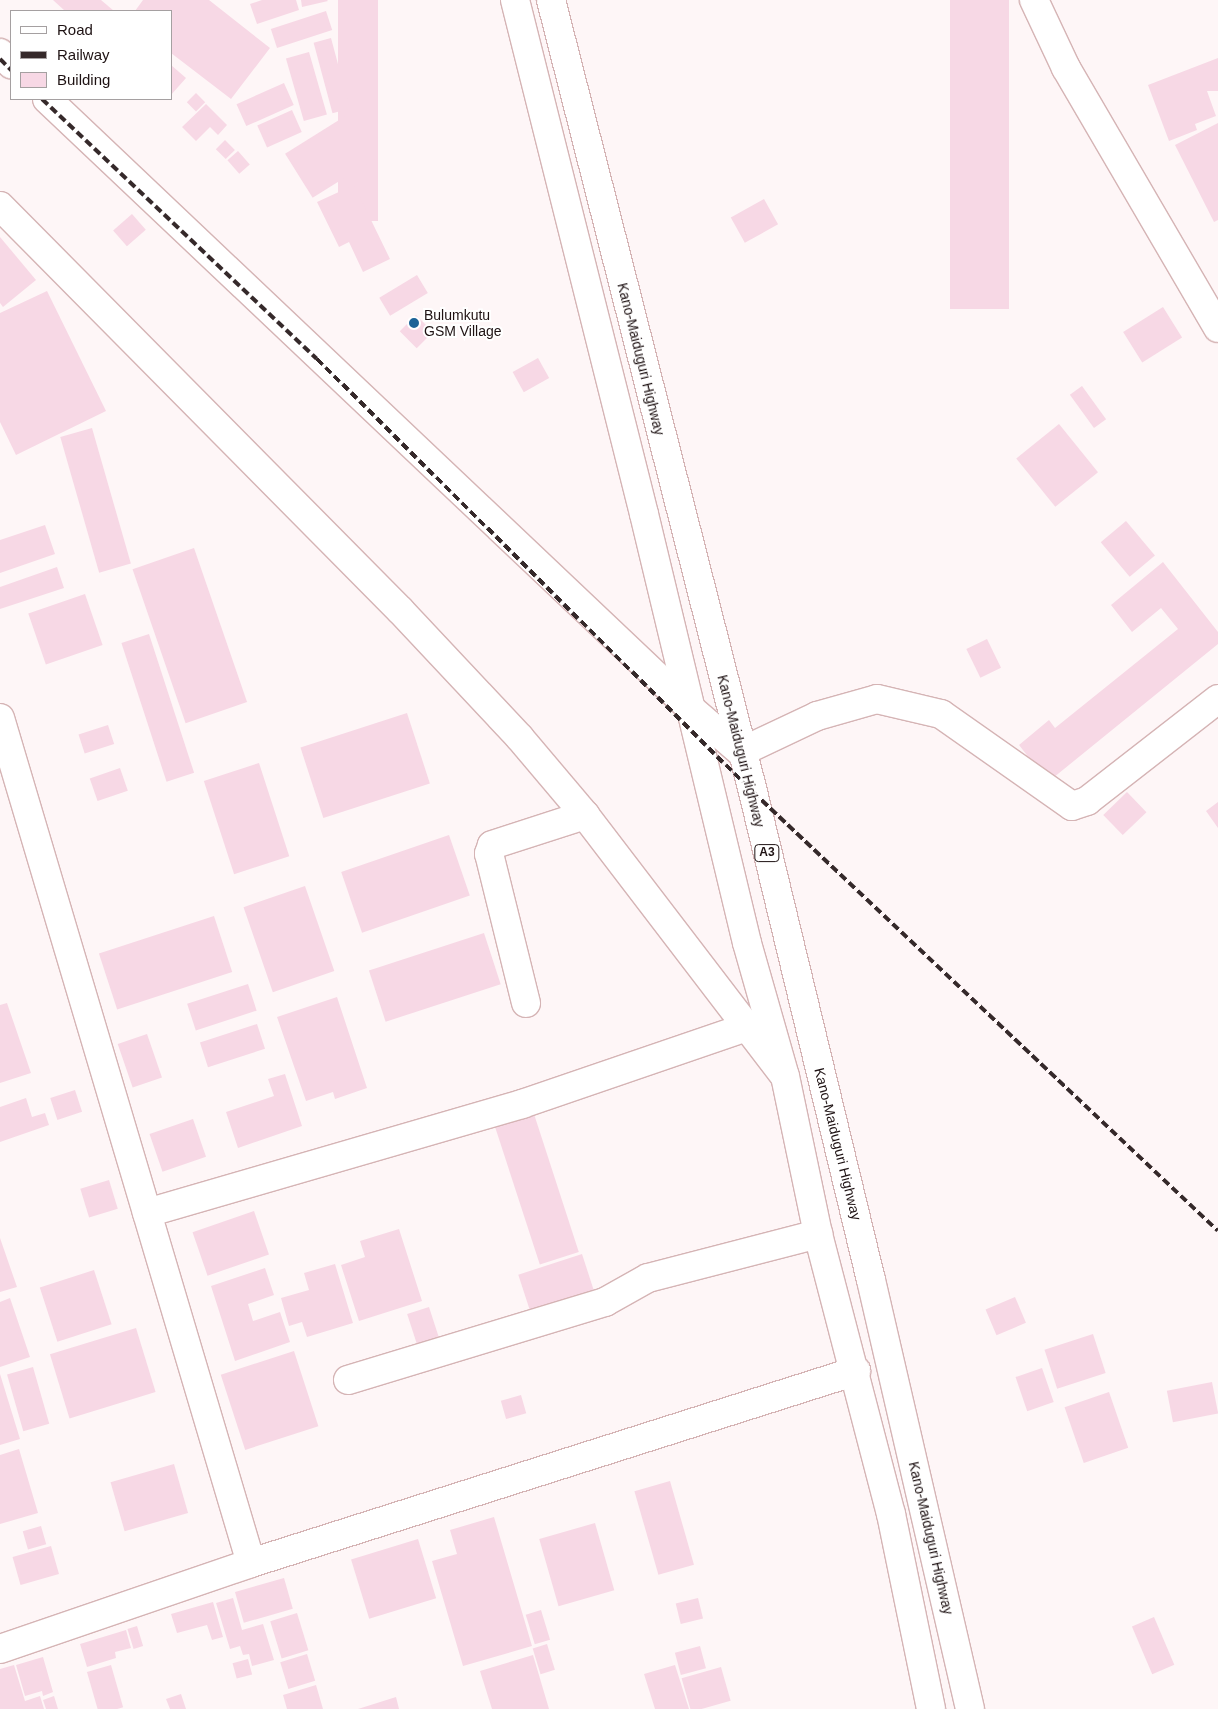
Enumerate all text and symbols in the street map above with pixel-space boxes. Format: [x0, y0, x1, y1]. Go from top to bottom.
legend [10, 10, 172, 100]
text: Road [57, 21, 93, 38]
text: Railway [57, 46, 110, 63]
text: Building [57, 71, 110, 88]
street label: Kano-Maiduguri Highway [614, 281, 668, 437]
place label: Bulumkutu GSM Village [424, 307, 502, 340]
marker: Bulumkutu GSM Village [408, 317, 420, 329]
street label: Kano-Maiduguri Highway [714, 673, 768, 829]
road number: A3 [753, 844, 781, 862]
street label: Kano-Maiduguri Highway [811, 1066, 865, 1222]
street label: Kano-Maiduguri Highway [905, 1460, 957, 1616]

